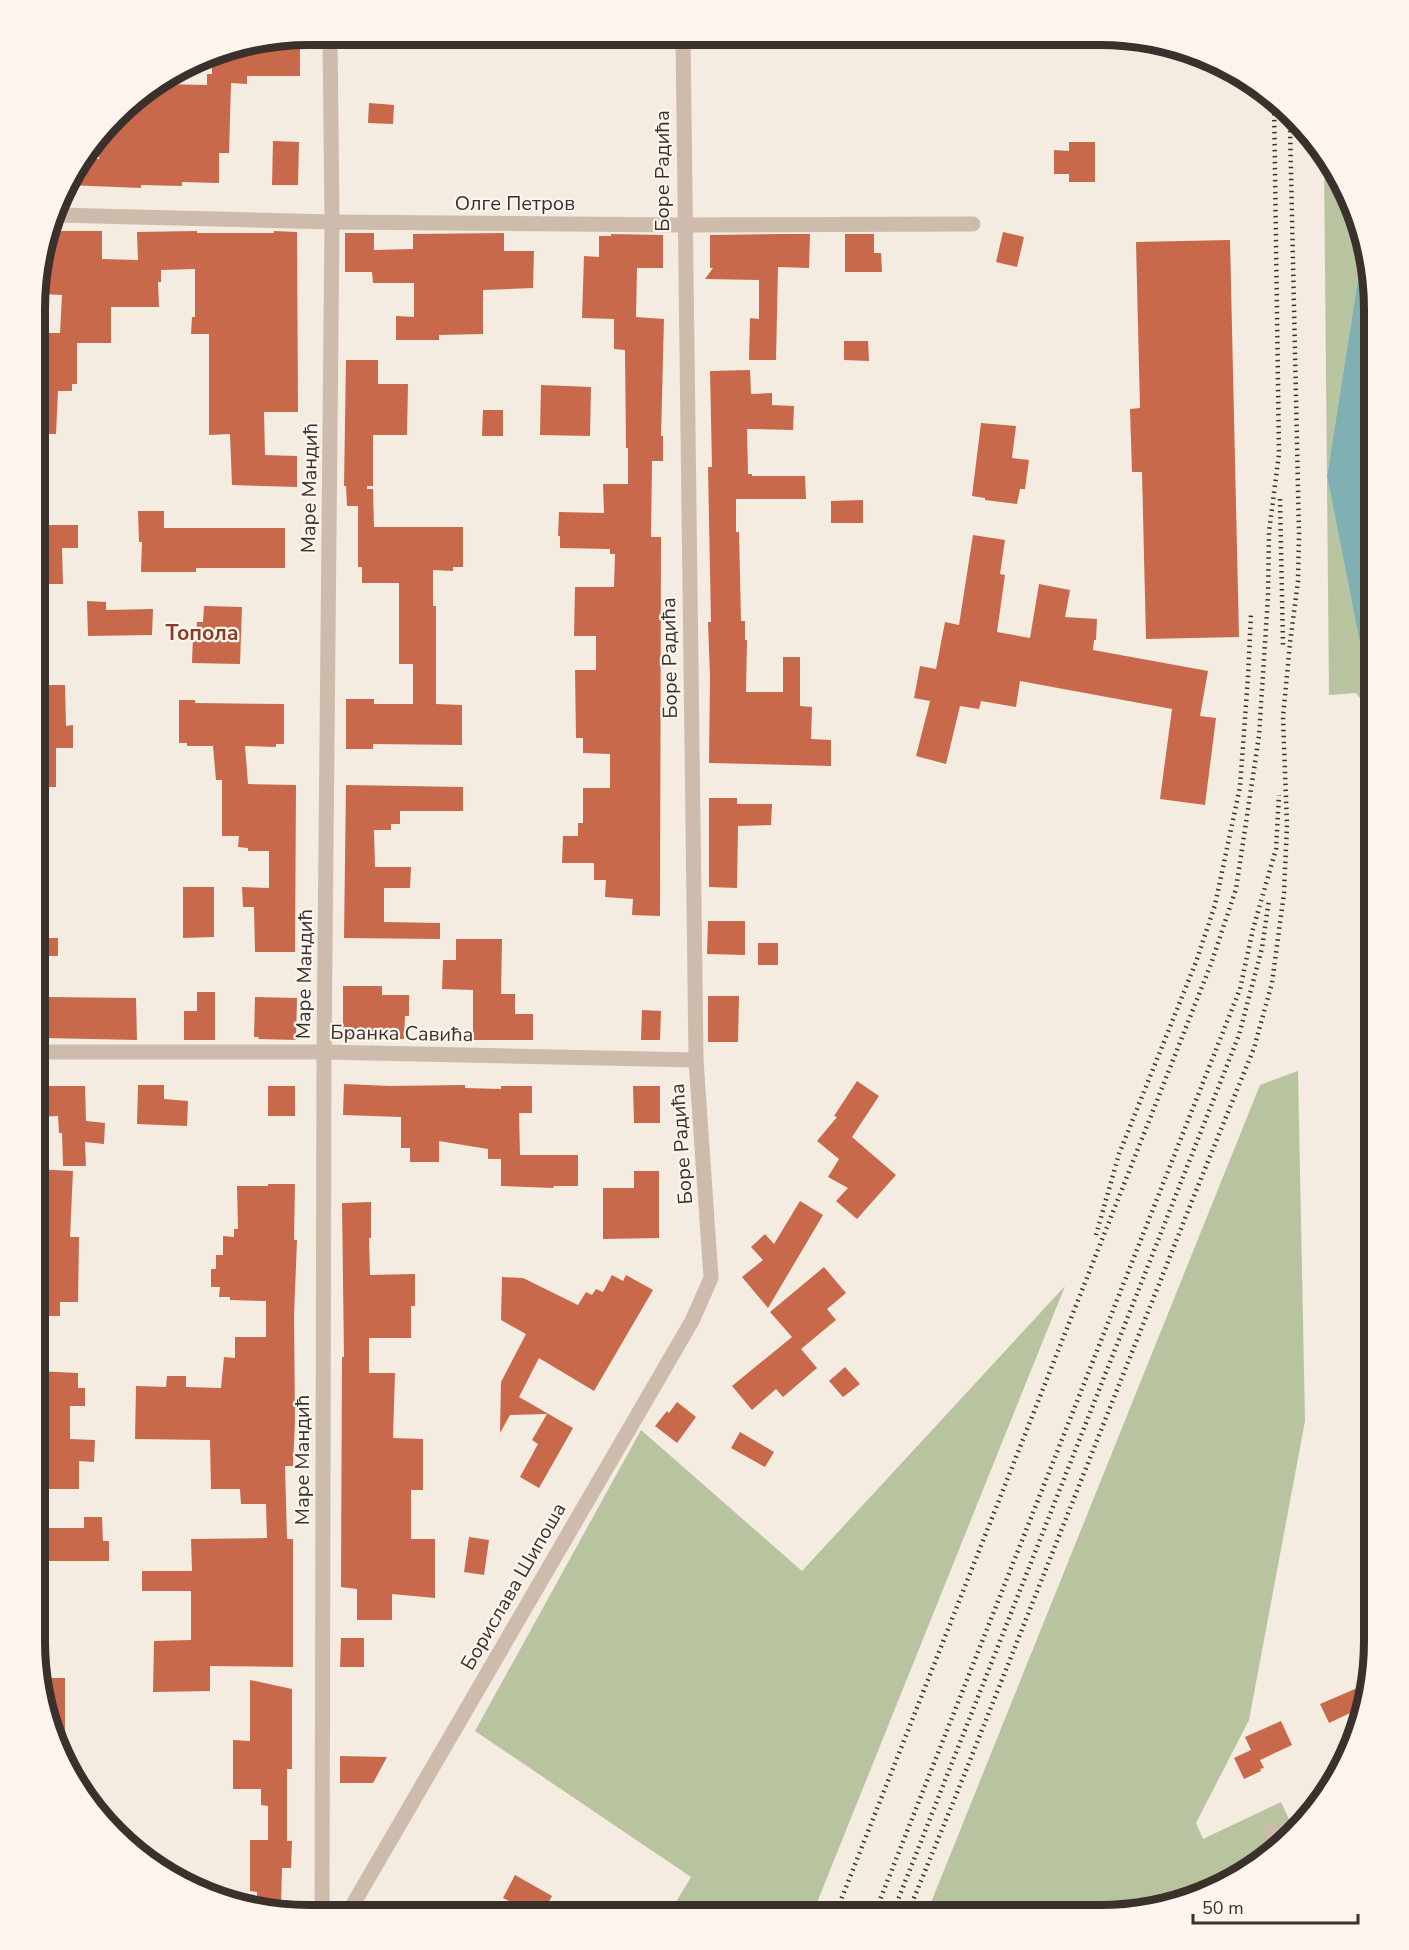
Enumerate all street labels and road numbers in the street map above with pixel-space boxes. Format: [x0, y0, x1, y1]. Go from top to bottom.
street label: Боре Радића [649, 110, 676, 232]
street label: Олге Петров [455, 190, 575, 217]
street label: Маре Мандић [295, 423, 324, 553]
street label: Боре Радића [655, 597, 684, 719]
street label: Маре Мандић [290, 909, 319, 1039]
street label: Бранка Савића [330, 1019, 474, 1048]
street label: Боре Радића [664, 1082, 699, 1205]
street label: Маре Мандић [289, 1395, 316, 1525]
street label: Борислава Шипоша [454, 1498, 572, 1675]

